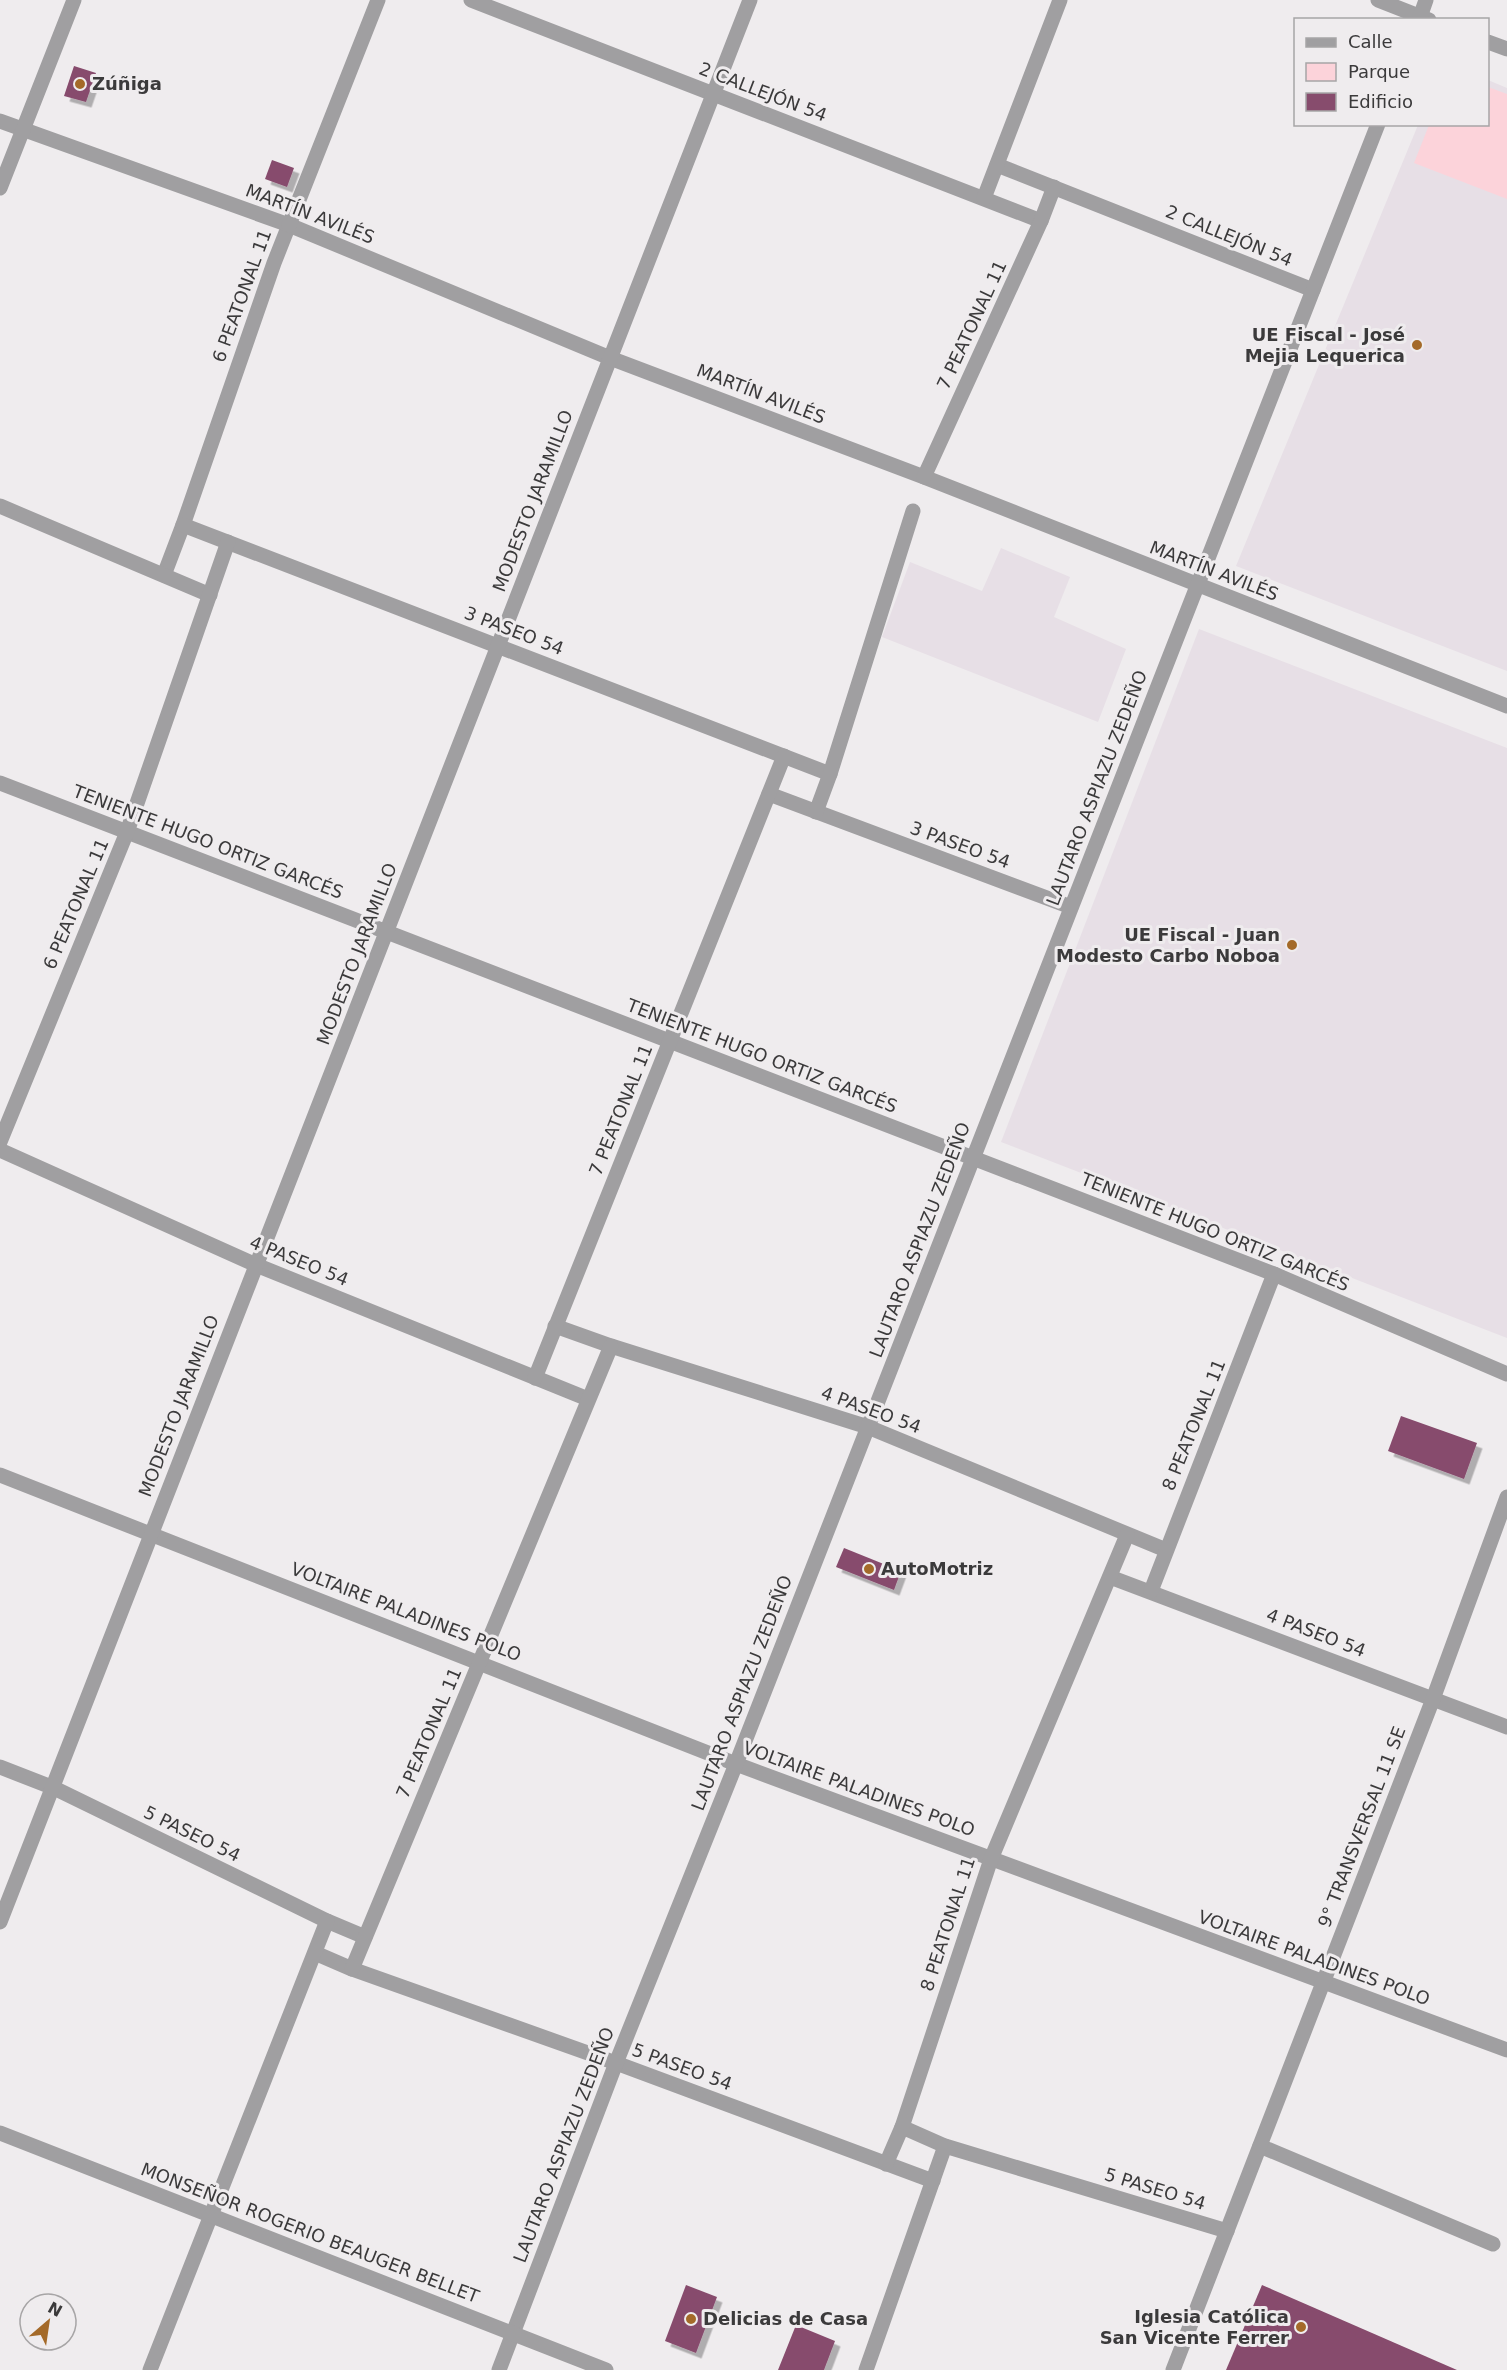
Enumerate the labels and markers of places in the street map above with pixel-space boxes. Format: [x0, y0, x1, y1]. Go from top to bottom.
place label: Zúñiga [92, 73, 162, 94]
marker: Zúñiga [73, 77, 87, 91]
place label: UE Fiscal - José Mejia Lequerica [1245, 324, 1405, 366]
marker: UE Fiscal - José Mejia Lequerica [1410, 338, 1424, 352]
place label: UE Fiscal - Juan Modesto Carbo Noboa [1056, 924, 1280, 966]
marker: UE Fiscal - Juan Modesto Carbo Noboa [1285, 938, 1299, 952]
place label: AutoMotriz [881, 1558, 993, 1579]
marker: AutoMotriz [862, 1562, 876, 1576]
place label: Iglesia Católica San Vicente Ferrer [1100, 2306, 1289, 2348]
place label: Delicias de Casa [703, 2308, 868, 2329]
marker: Delicias de Casa [684, 2312, 698, 2326]
marker: Iglesia Católica San Vicente Ferrer [1294, 2320, 1308, 2334]

